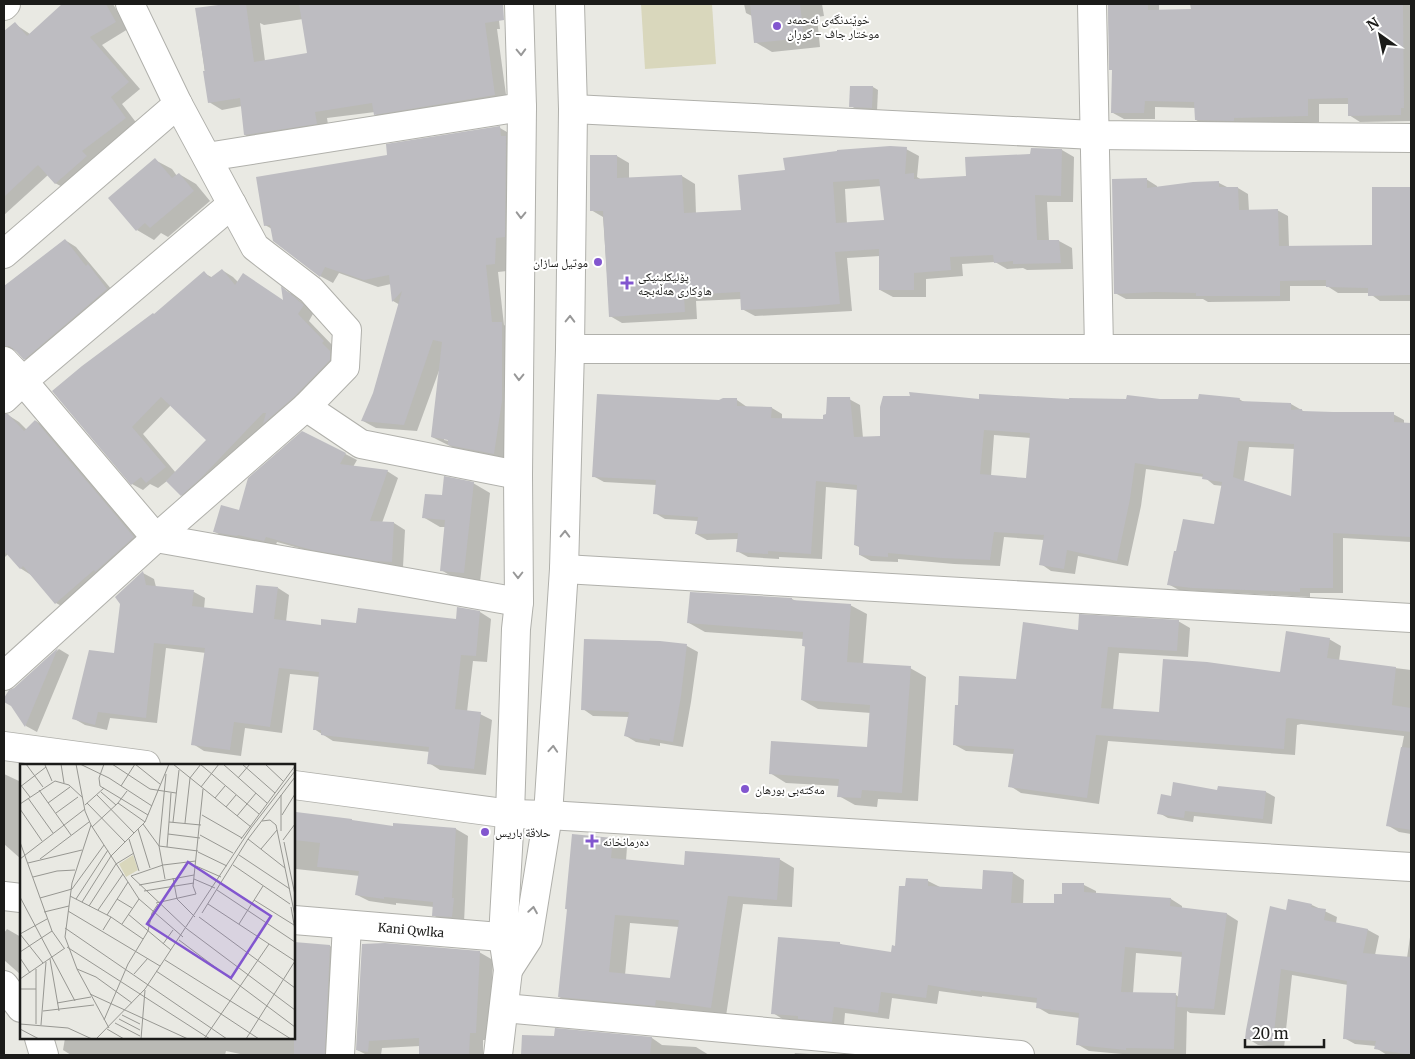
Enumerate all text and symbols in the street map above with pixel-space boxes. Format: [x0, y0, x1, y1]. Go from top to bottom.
north arrow [1355, 10, 1405, 60]
place label: خوێندنگەی ئەحمەد موختار جاف - کوڕان [787, 12, 879, 43]
text: N [1363, 14, 1382, 35]
marker: خوێندنگەی ئەحمەد موختار جاف - کوڕان [771, 20, 783, 32]
one-way arrow [516, 49, 526, 57]
one-way arrow [516, 212, 526, 219]
place label: موتيل سازان [533, 255, 588, 270]
marker: موتيل سازان [592, 256, 604, 268]
place label: پۆلیکلینیکی هاوکاری هەڵەبجە [638, 269, 712, 298]
marker: پۆلیکلینیکی هاوکاری هەڵەبجە [620, 276, 634, 290]
one-way arrow [565, 315, 576, 323]
one-way arrow [514, 374, 524, 382]
one-way arrow [560, 530, 571, 538]
one-way arrow [513, 572, 523, 579]
one-way arrow [547, 745, 558, 753]
inset map [20, 764, 295, 1039]
place label: مەکتەبی بورهان [755, 782, 825, 797]
marker: مەکتەبی بورهان [739, 783, 751, 795]
place label: حلاقة باریس [495, 825, 551, 840]
marker: حلاقة باریس [479, 826, 491, 838]
marker: دەرمانخانە [585, 834, 599, 848]
place label: دەرمانخانە [603, 834, 649, 849]
one-way arrow [527, 906, 537, 914]
street label: Kani Qwlka [377, 920, 445, 940]
scale bar [1245, 1016, 1324, 1048]
text: 20 m [1252, 1024, 1289, 1043]

